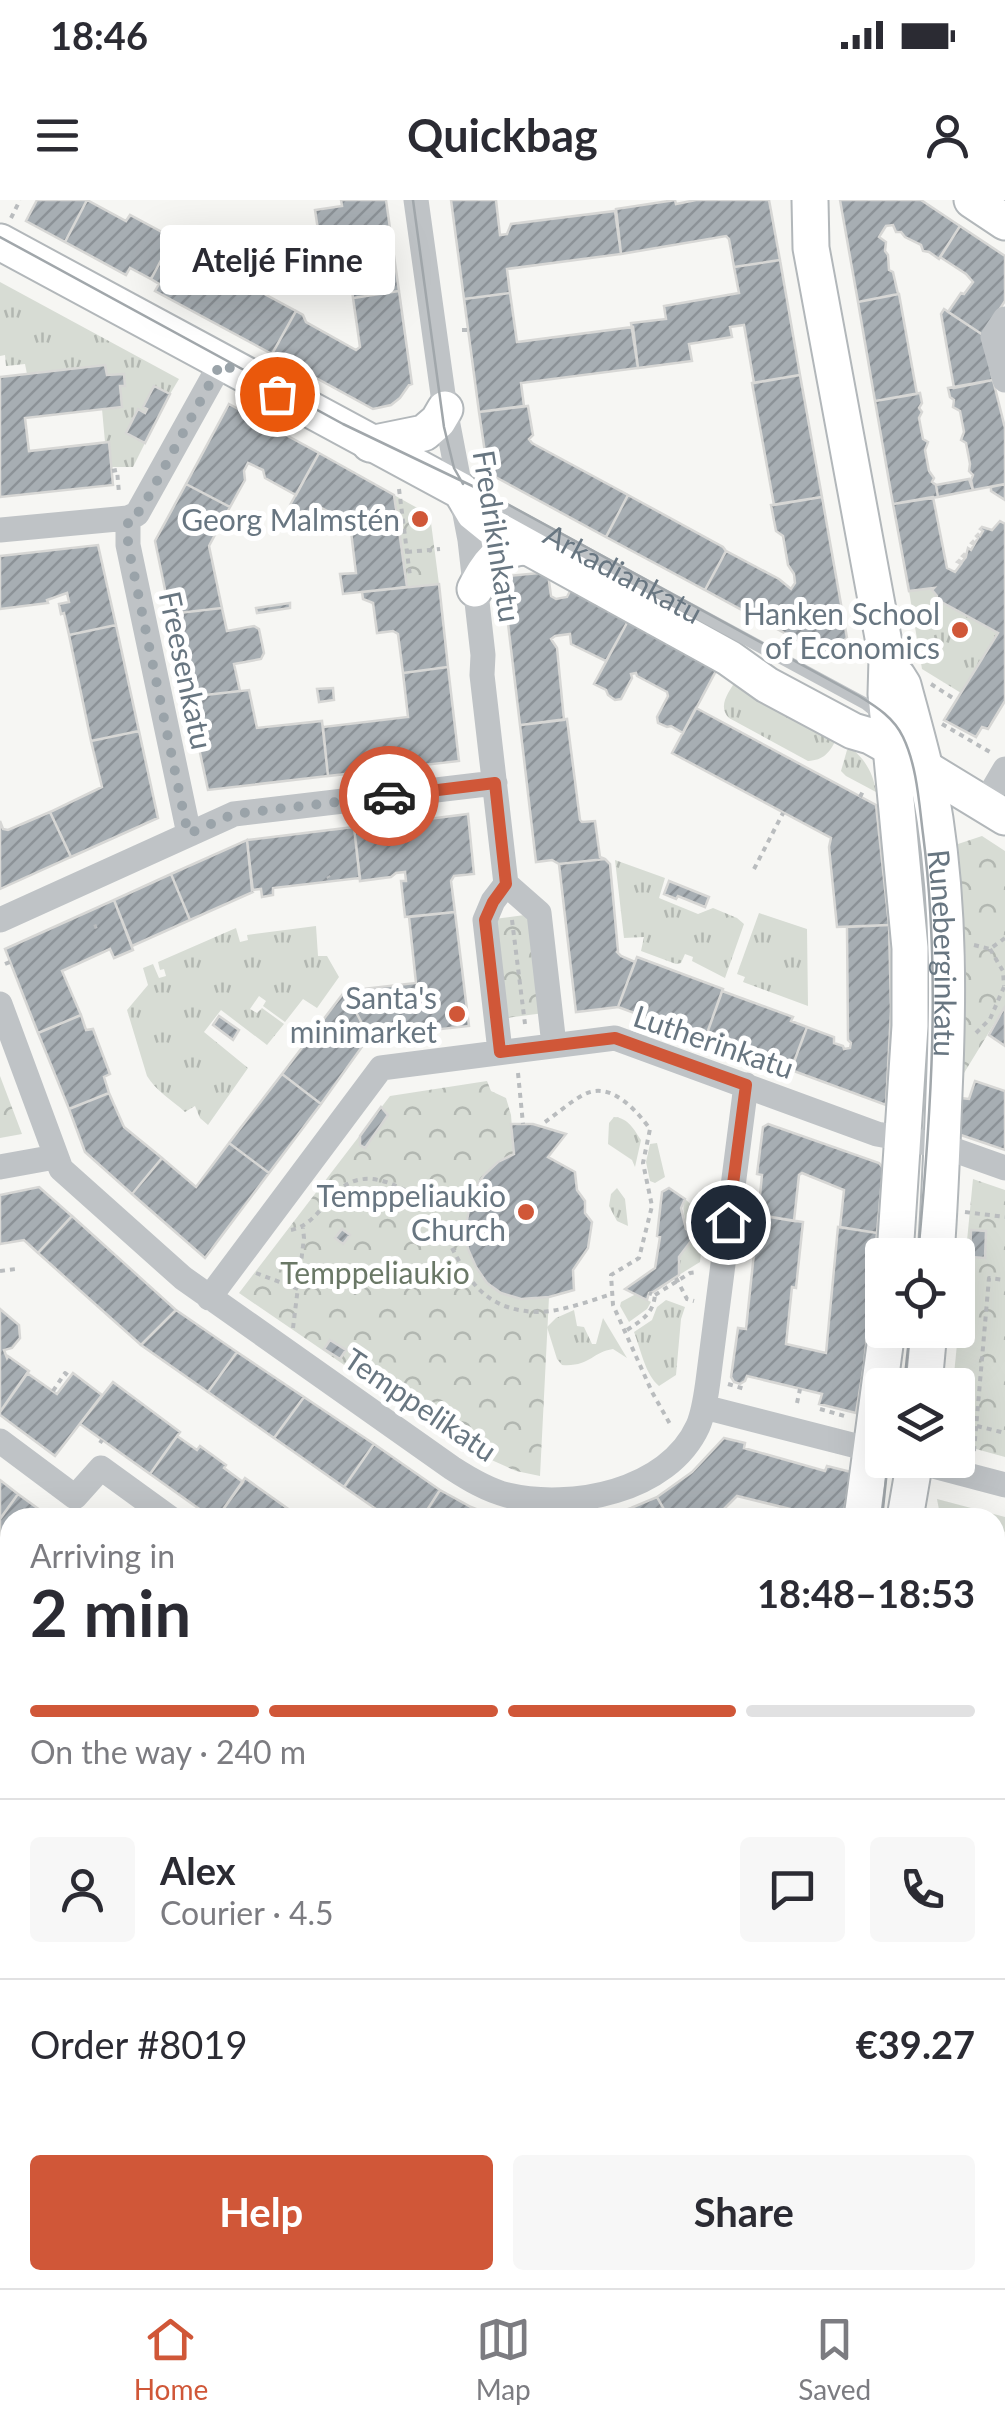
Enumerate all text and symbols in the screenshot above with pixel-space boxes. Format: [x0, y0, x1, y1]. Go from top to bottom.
text: 18:46 [50, 12, 148, 58]
icon: menu [30, 108, 85, 163]
text: Quickbag [407, 108, 598, 162]
icon: person [920, 108, 975, 163]
callout: Ateljé Finne [160, 224, 394, 294]
text: Ateljé Finne [192, 240, 363, 279]
pin [235, 352, 320, 437]
icon: bag [250, 367, 305, 422]
street label: Fredrikinkatu [467, 448, 529, 624]
place label: Georg Malmstén [181, 501, 400, 537]
marker: Georg Malmstén [409, 508, 431, 530]
street label: Arkadiankatu [538, 515, 709, 630]
street label: Freesenkatu [153, 588, 221, 752]
place label: Hanken School of Economics [743, 595, 940, 665]
marker: Hanken School of Economics [949, 619, 971, 641]
courier [339, 746, 439, 846]
icon: car [362, 769, 417, 824]
street label: Runeberginkatu [921, 848, 965, 1058]
place label: Santa's minimarket [290, 979, 437, 1049]
street label: Lutherinkatu [629, 997, 799, 1085]
marker: Santa's minimarket [446, 1003, 468, 1025]
place label: Temppeliaukio Church [317, 1177, 506, 1247]
pin [686, 1180, 771, 1265]
icon: home [701, 1195, 756, 1250]
marker: Temppeliaukio Church [515, 1201, 537, 1223]
map controls [865, 1238, 975, 1478]
button: locate [865, 1238, 975, 1348]
park label: Temppeliaukio [280, 1254, 470, 1290]
street label: Temppelikatu [338, 1340, 504, 1468]
button: layers [865, 1368, 975, 1478]
text: Arriving in [30, 1536, 175, 1575]
text: 18:48–18:53 [757, 1570, 975, 1616]
text: 2 min [30, 1573, 191, 1651]
text: On the way · 240 m [30, 1732, 306, 1771]
button: person [30, 1837, 135, 1942]
button: chat [740, 1837, 845, 1942]
button: phone [870, 1837, 975, 1942]
text: Alex [160, 1847, 236, 1893]
text: Courier · 4.5 [160, 1893, 334, 1932]
text: Order #8019 [30, 2021, 247, 2067]
text: €39.27 [856, 2021, 975, 2067]
button: Help [30, 2155, 493, 2270]
button: Share [513, 2155, 975, 2270]
tab: Home [134, 2312, 208, 2406]
tab: Map [476, 2312, 531, 2406]
tab: Saved [798, 2312, 871, 2406]

